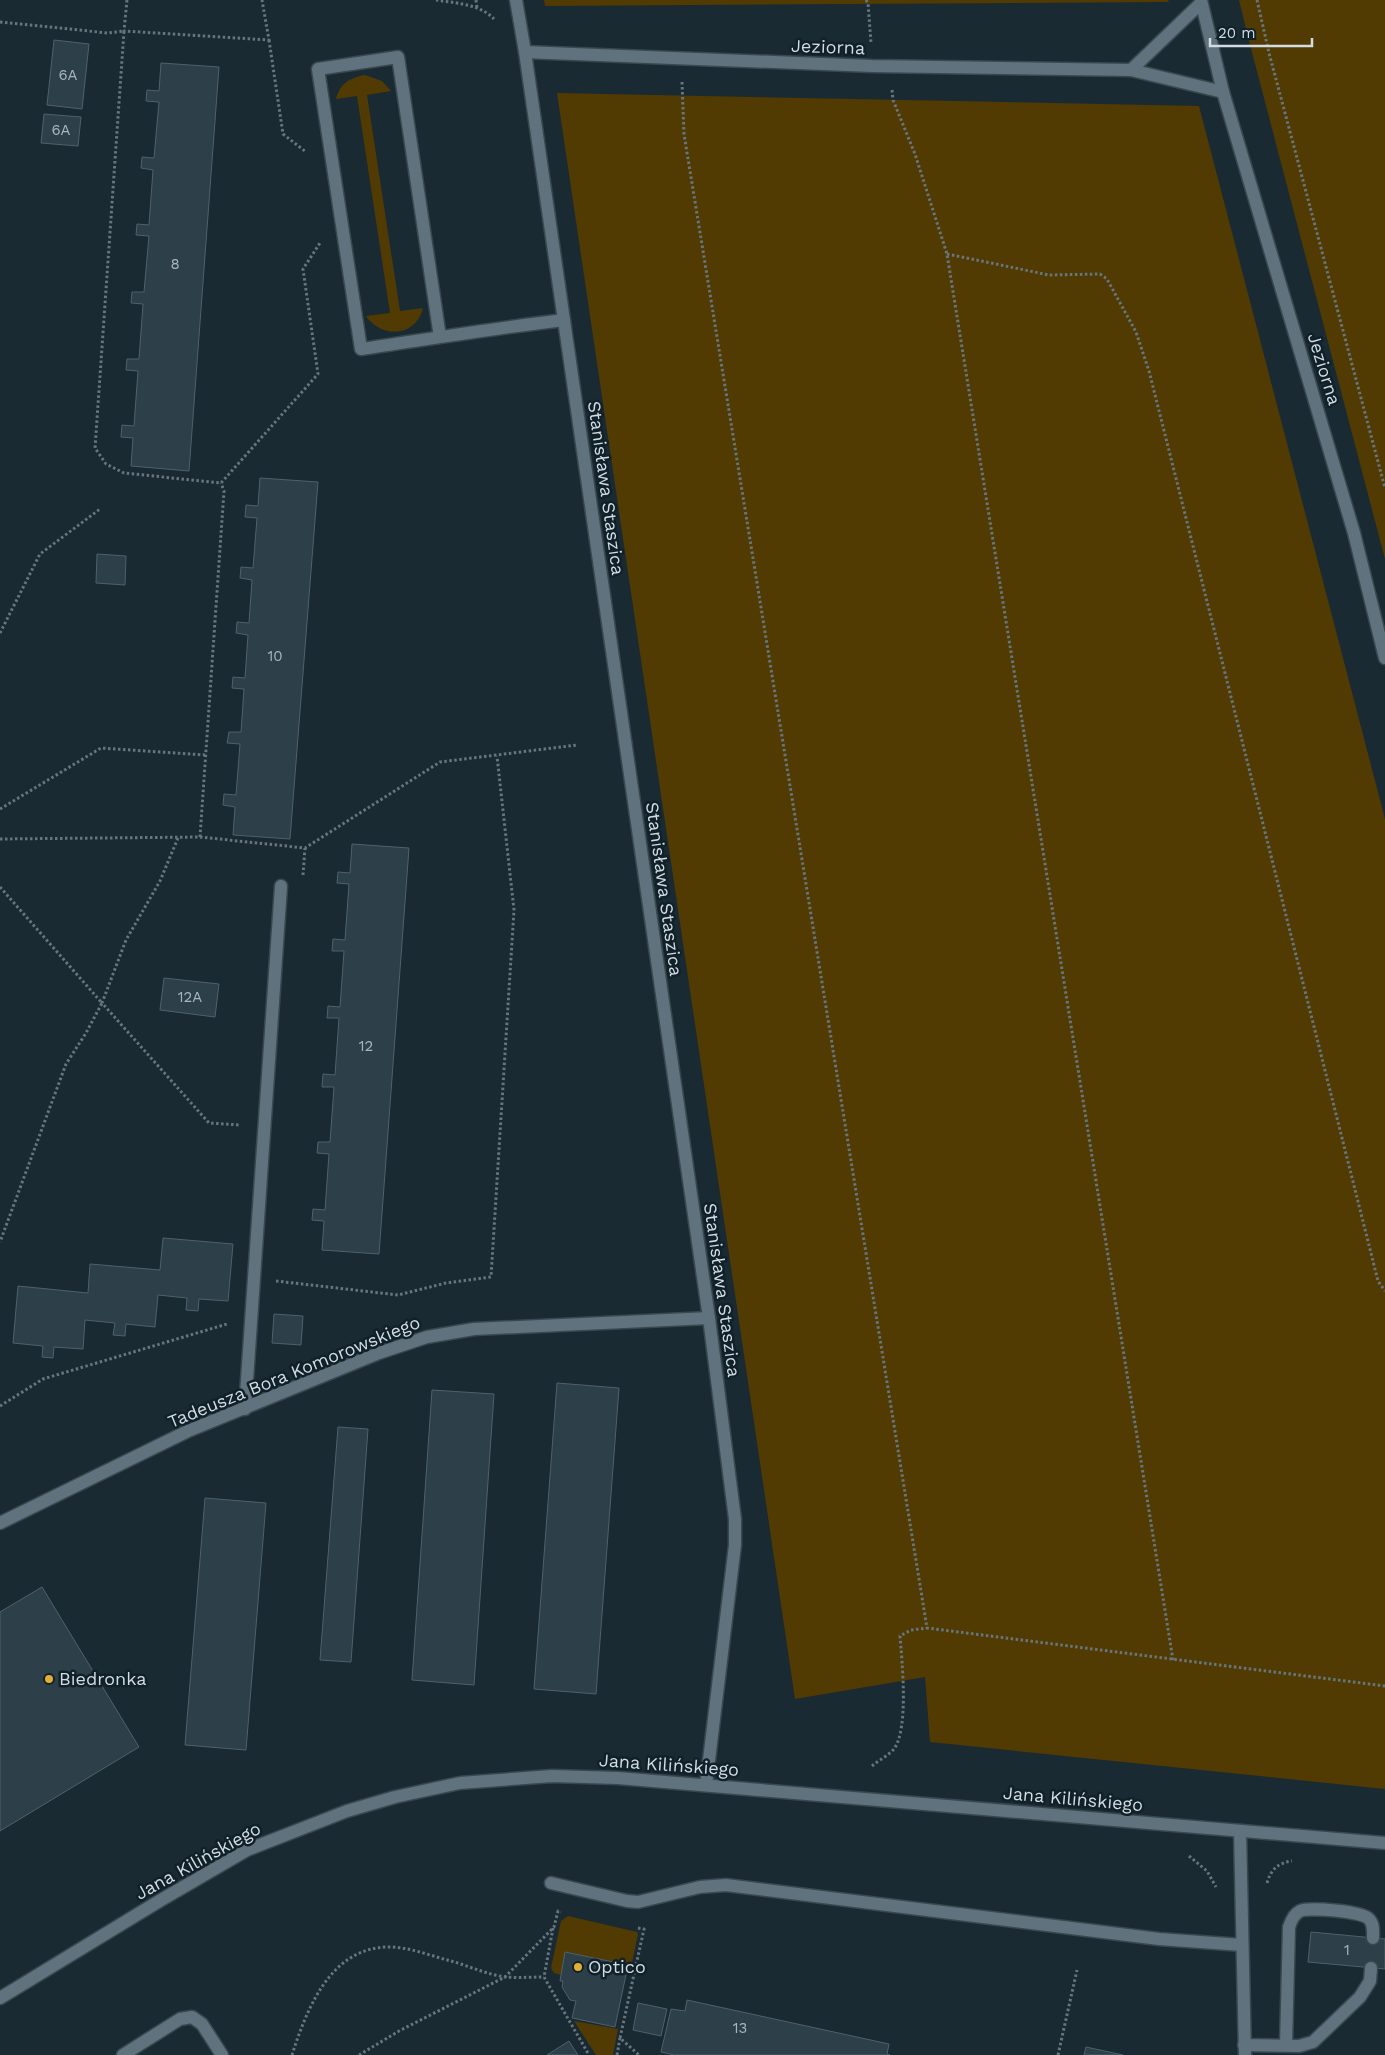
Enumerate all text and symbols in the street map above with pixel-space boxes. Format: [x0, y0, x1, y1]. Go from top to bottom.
scale bar [1210, 15, 1312, 47]
text: 20 m [1218, 24, 1256, 42]
street label: Jeziorna [791, 35, 866, 58]
house number: 6A [58, 66, 78, 84]
house number: 6A [51, 121, 71, 139]
house number: 8 [170, 255, 180, 273]
street label: Jeziorna [1304, 330, 1345, 407]
street label: Stanisława Staszica [584, 400, 629, 576]
house number: 10 [267, 647, 283, 665]
street label: Stanisława Staszica [642, 801, 687, 977]
house number: 12A [178, 988, 202, 1006]
house number: 12 [359, 1037, 373, 1055]
street label: Stanisława Staszica [700, 1202, 745, 1378]
street label: Tadeusza Bora Komorowskiego [165, 1311, 423, 1432]
place label: Biedronka [59, 1668, 146, 1689]
marker: Biedronka [43, 1673, 55, 1685]
street label: Jana Kilińskiego [598, 1749, 740, 1780]
street label: Jana Kilińskiego [1002, 1782, 1144, 1815]
street label: Jana Kilińskiego [131, 1817, 264, 1904]
house number: 1 [1344, 1941, 1350, 1959]
place label: Optico [588, 1956, 646, 1977]
marker: Optico [572, 1961, 584, 1973]
house number: 13 [733, 2019, 747, 2037]

